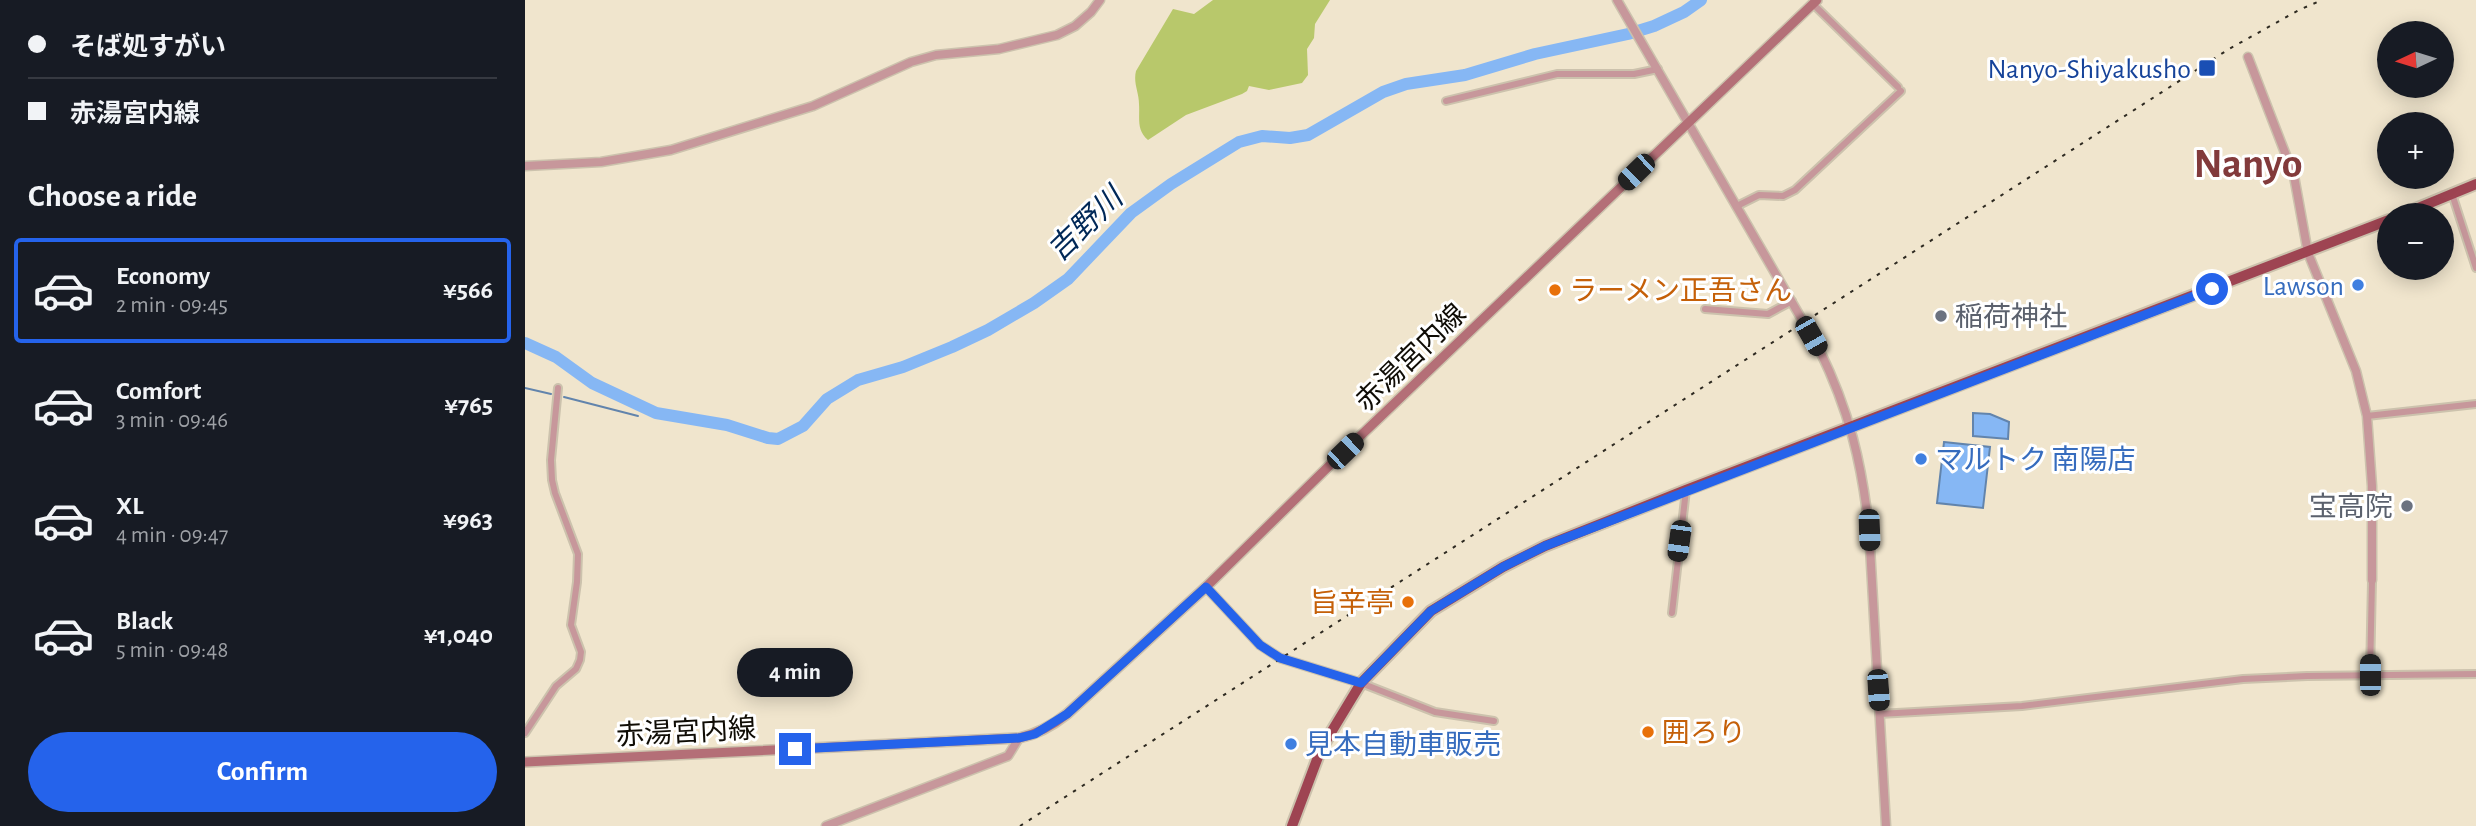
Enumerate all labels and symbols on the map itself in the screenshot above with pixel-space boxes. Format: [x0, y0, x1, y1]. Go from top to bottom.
north arrow [2377, 21, 2453, 98]
place label: Nanyo-Shiyakusho [1988, 56, 2191, 84]
marker: Nanyo-Shiyakusho [2197, 58, 2217, 78]
district label: Nanyo [2193, 143, 2303, 185]
car [1614, 150, 1659, 194]
water label: 吉野川 [1042, 179, 1131, 267]
route start [2196, 273, 2228, 305]
place label: Lawson [2263, 273, 2344, 301]
place label: ラーメン正吾さん [1569, 277, 1792, 306]
marker: Lawson [2350, 277, 2366, 293]
marker: ラーメン正吾さん [1547, 282, 1563, 298]
street label: 赤湯宮内線 [1350, 298, 1471, 417]
place label: 稲荷神社 [1955, 302, 2067, 332]
marker: 稲荷神社 [1933, 308, 1949, 324]
car [1792, 313, 1831, 359]
car [1323, 429, 1368, 473]
place label: マルトク 南陽店 [1935, 445, 2136, 475]
marker: マルトク 南陽店 [1913, 451, 1929, 467]
place label: 宝高院 [2309, 492, 2393, 522]
marker: 宝高院 [2399, 498, 2415, 514]
car [1858, 509, 1881, 551]
car [1666, 519, 1693, 563]
place label: 旨辛亭 [1310, 588, 1394, 618]
marker: 旨辛亭 [1400, 594, 1416, 610]
callout: 4 min [737, 648, 853, 696]
car [2360, 654, 2381, 696]
car [1867, 668, 1890, 712]
street label: 赤湯宮内線 [615, 713, 757, 751]
place label: 囲ろり [1662, 719, 1746, 748]
marker: 囲ろり [1640, 724, 1656, 740]
place label: 見本自動車販売 [1305, 730, 1501, 760]
route end [779, 733, 811, 765]
marker: 見本自動車販売 [1283, 736, 1299, 752]

